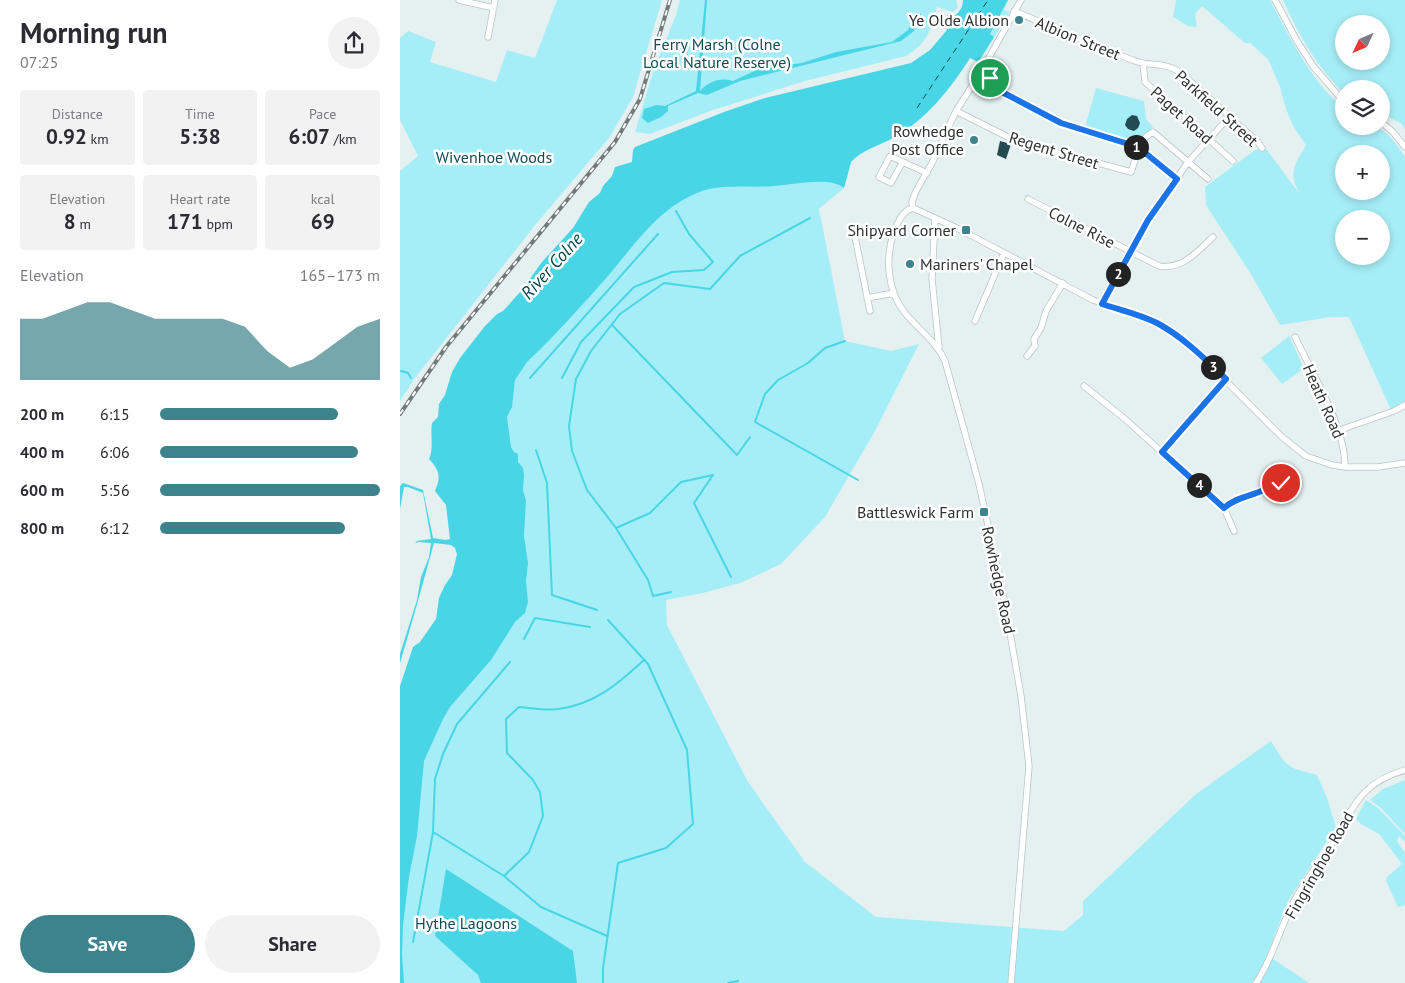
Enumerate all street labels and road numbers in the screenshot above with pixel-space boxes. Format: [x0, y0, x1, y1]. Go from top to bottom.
street label: Albion Street [1033, 12, 1124, 64]
street label: Parkfield Street [1171, 66, 1263, 151]
street label: Paget Road [1147, 82, 1217, 148]
street label: Regent Street [1007, 127, 1102, 173]
street label: Colne Rise [1046, 202, 1118, 252]
street label: Heath Road [1299, 361, 1349, 441]
street label: Rowhedge Road [978, 524, 1020, 636]
street label: Fingringhoe Road [1280, 808, 1358, 922]

